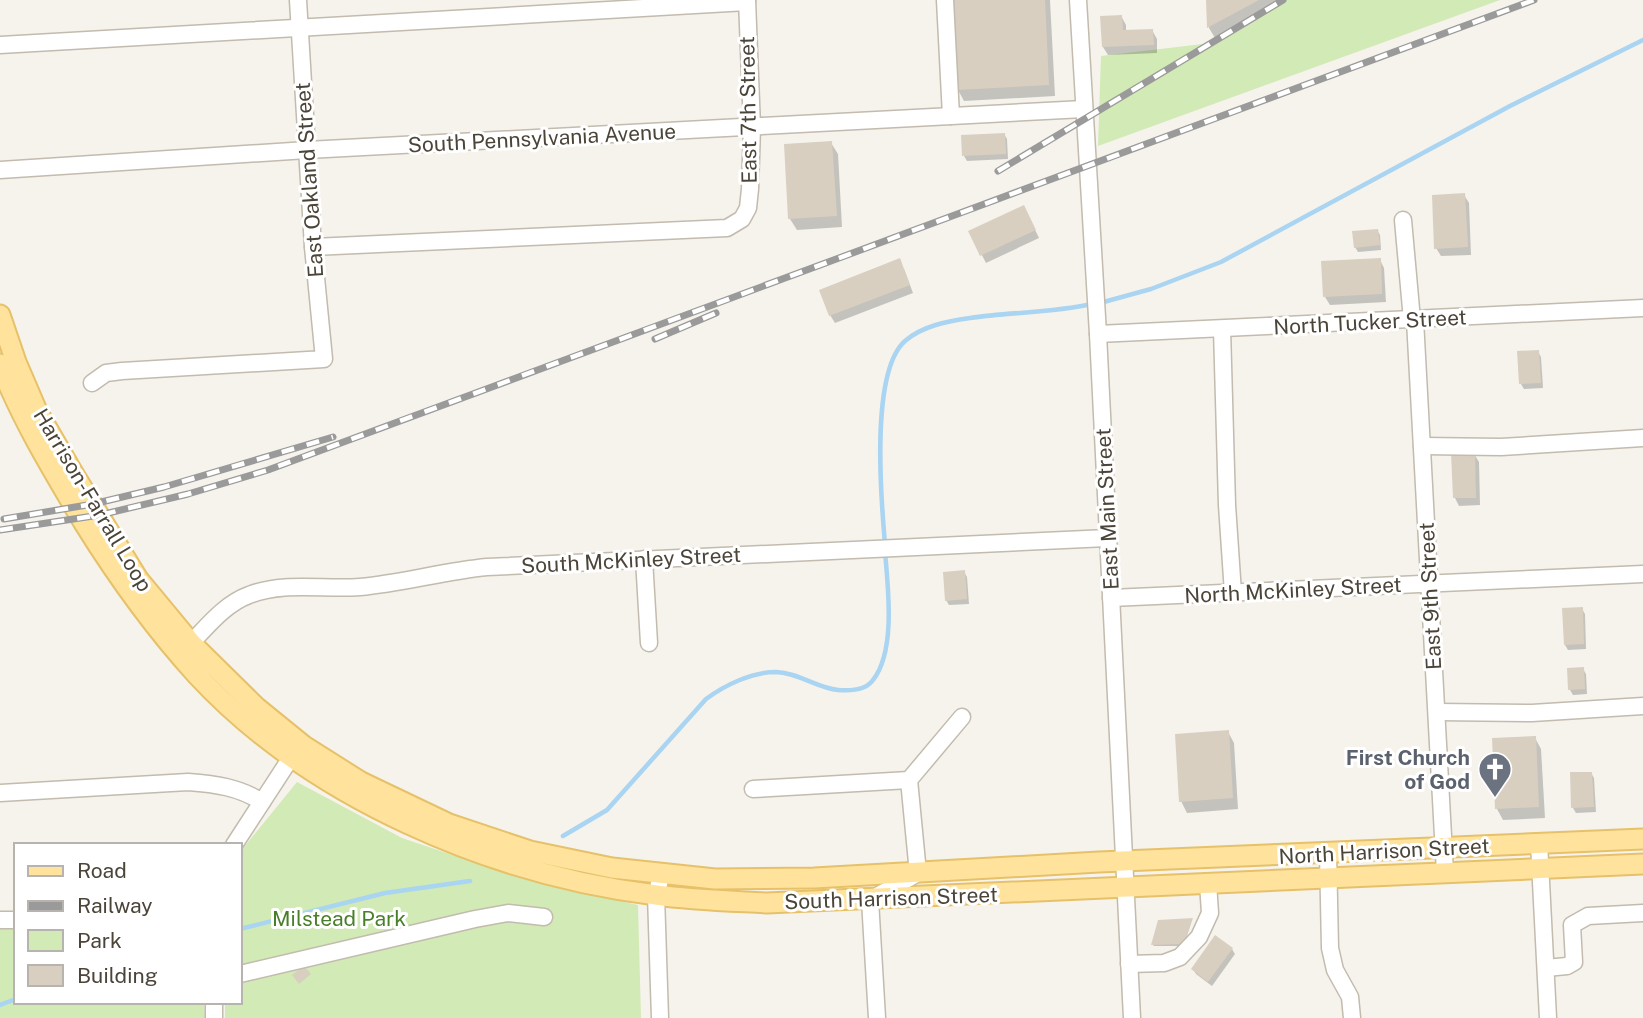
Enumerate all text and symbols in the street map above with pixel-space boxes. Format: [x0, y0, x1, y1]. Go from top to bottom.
street label: East 7th Street [734, 36, 762, 184]
street label: East Oakland Street [290, 82, 328, 278]
street label: South Pennsylvania Avenue [407, 118, 677, 158]
street label: North Tucker Street [1273, 304, 1467, 340]
street label: Harrison-Farrall Loop [29, 404, 157, 596]
street label: East Main Street [1090, 427, 1124, 591]
street label: East 9th Street [1414, 522, 1446, 670]
street label: South McKinley Street [520, 542, 742, 578]
street label: North McKinley Street [1184, 572, 1402, 608]
place label: First Church of God [1346, 745, 1470, 794]
church icon: First Church of God [1476, 750, 1514, 799]
street label: North Harrison Street [1278, 833, 1490, 869]
legend [14, 843, 242, 1004]
text: Road [77, 858, 127, 883]
street label: South Harrison Street [784, 882, 998, 914]
text: Railway [77, 893, 153, 918]
park label: Milstead Park [272, 906, 406, 931]
text: Park [77, 928, 122, 953]
text: Building [77, 963, 158, 988]

